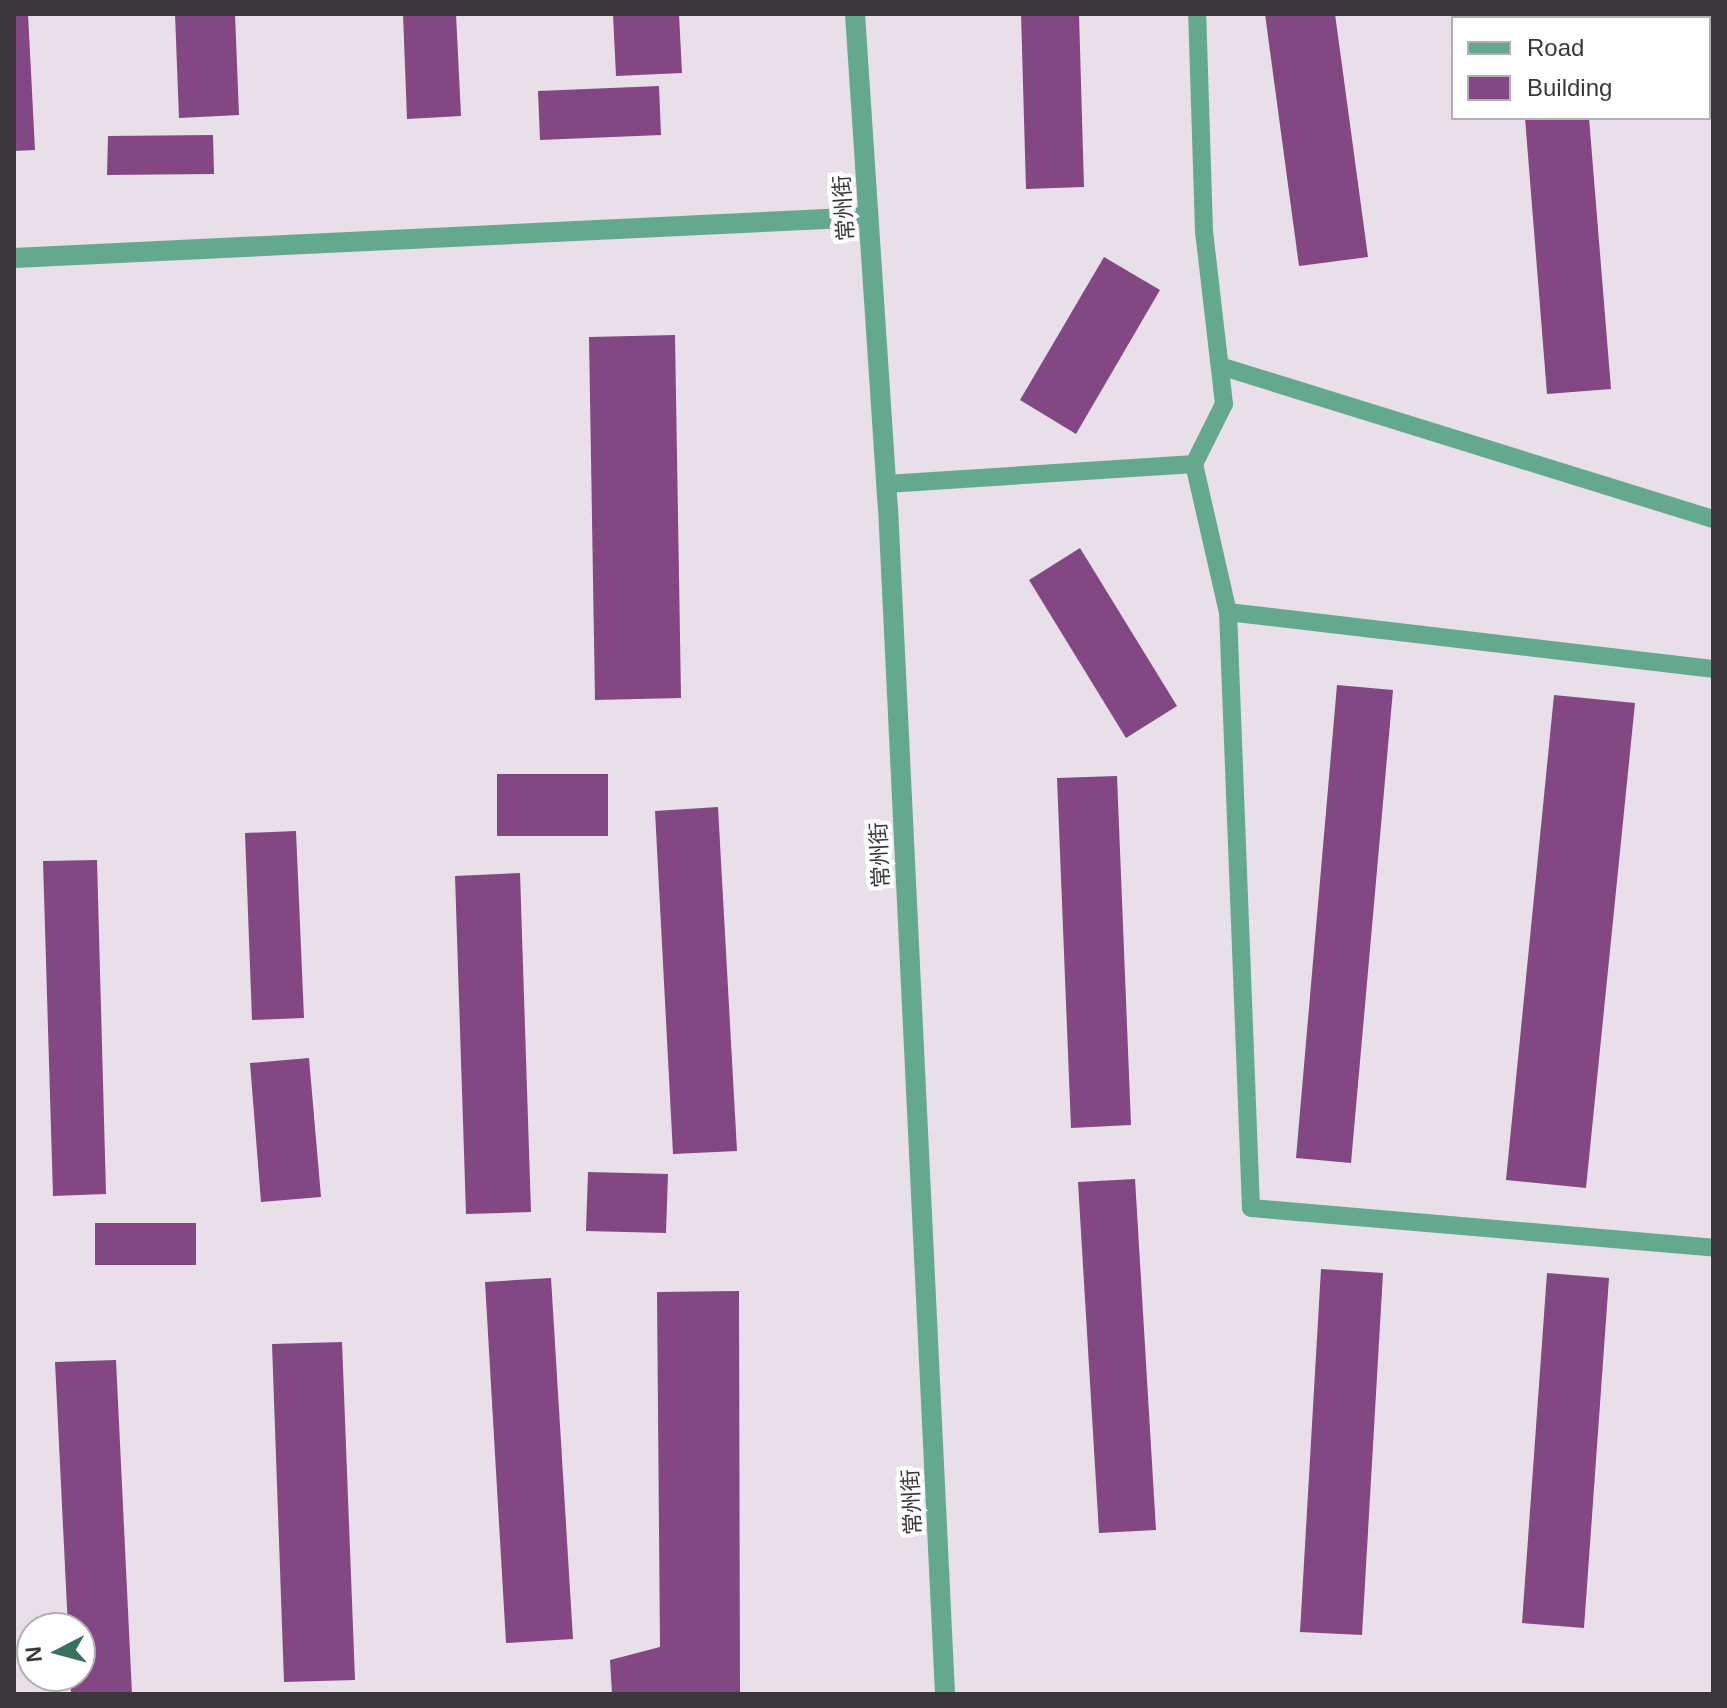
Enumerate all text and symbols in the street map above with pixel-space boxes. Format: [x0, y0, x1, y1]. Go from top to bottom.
legend [1451, 16, 1711, 120]
text: Road [1527, 34, 1584, 61]
text: Building [1527, 74, 1612, 101]
street label: 常州街 [829, 174, 859, 242]
street label: 常州街 [865, 821, 895, 889]
street label: 常州街 [897, 1468, 927, 1536]
north arrow [16, 1612, 96, 1692]
text: N [20, 1645, 47, 1664]

